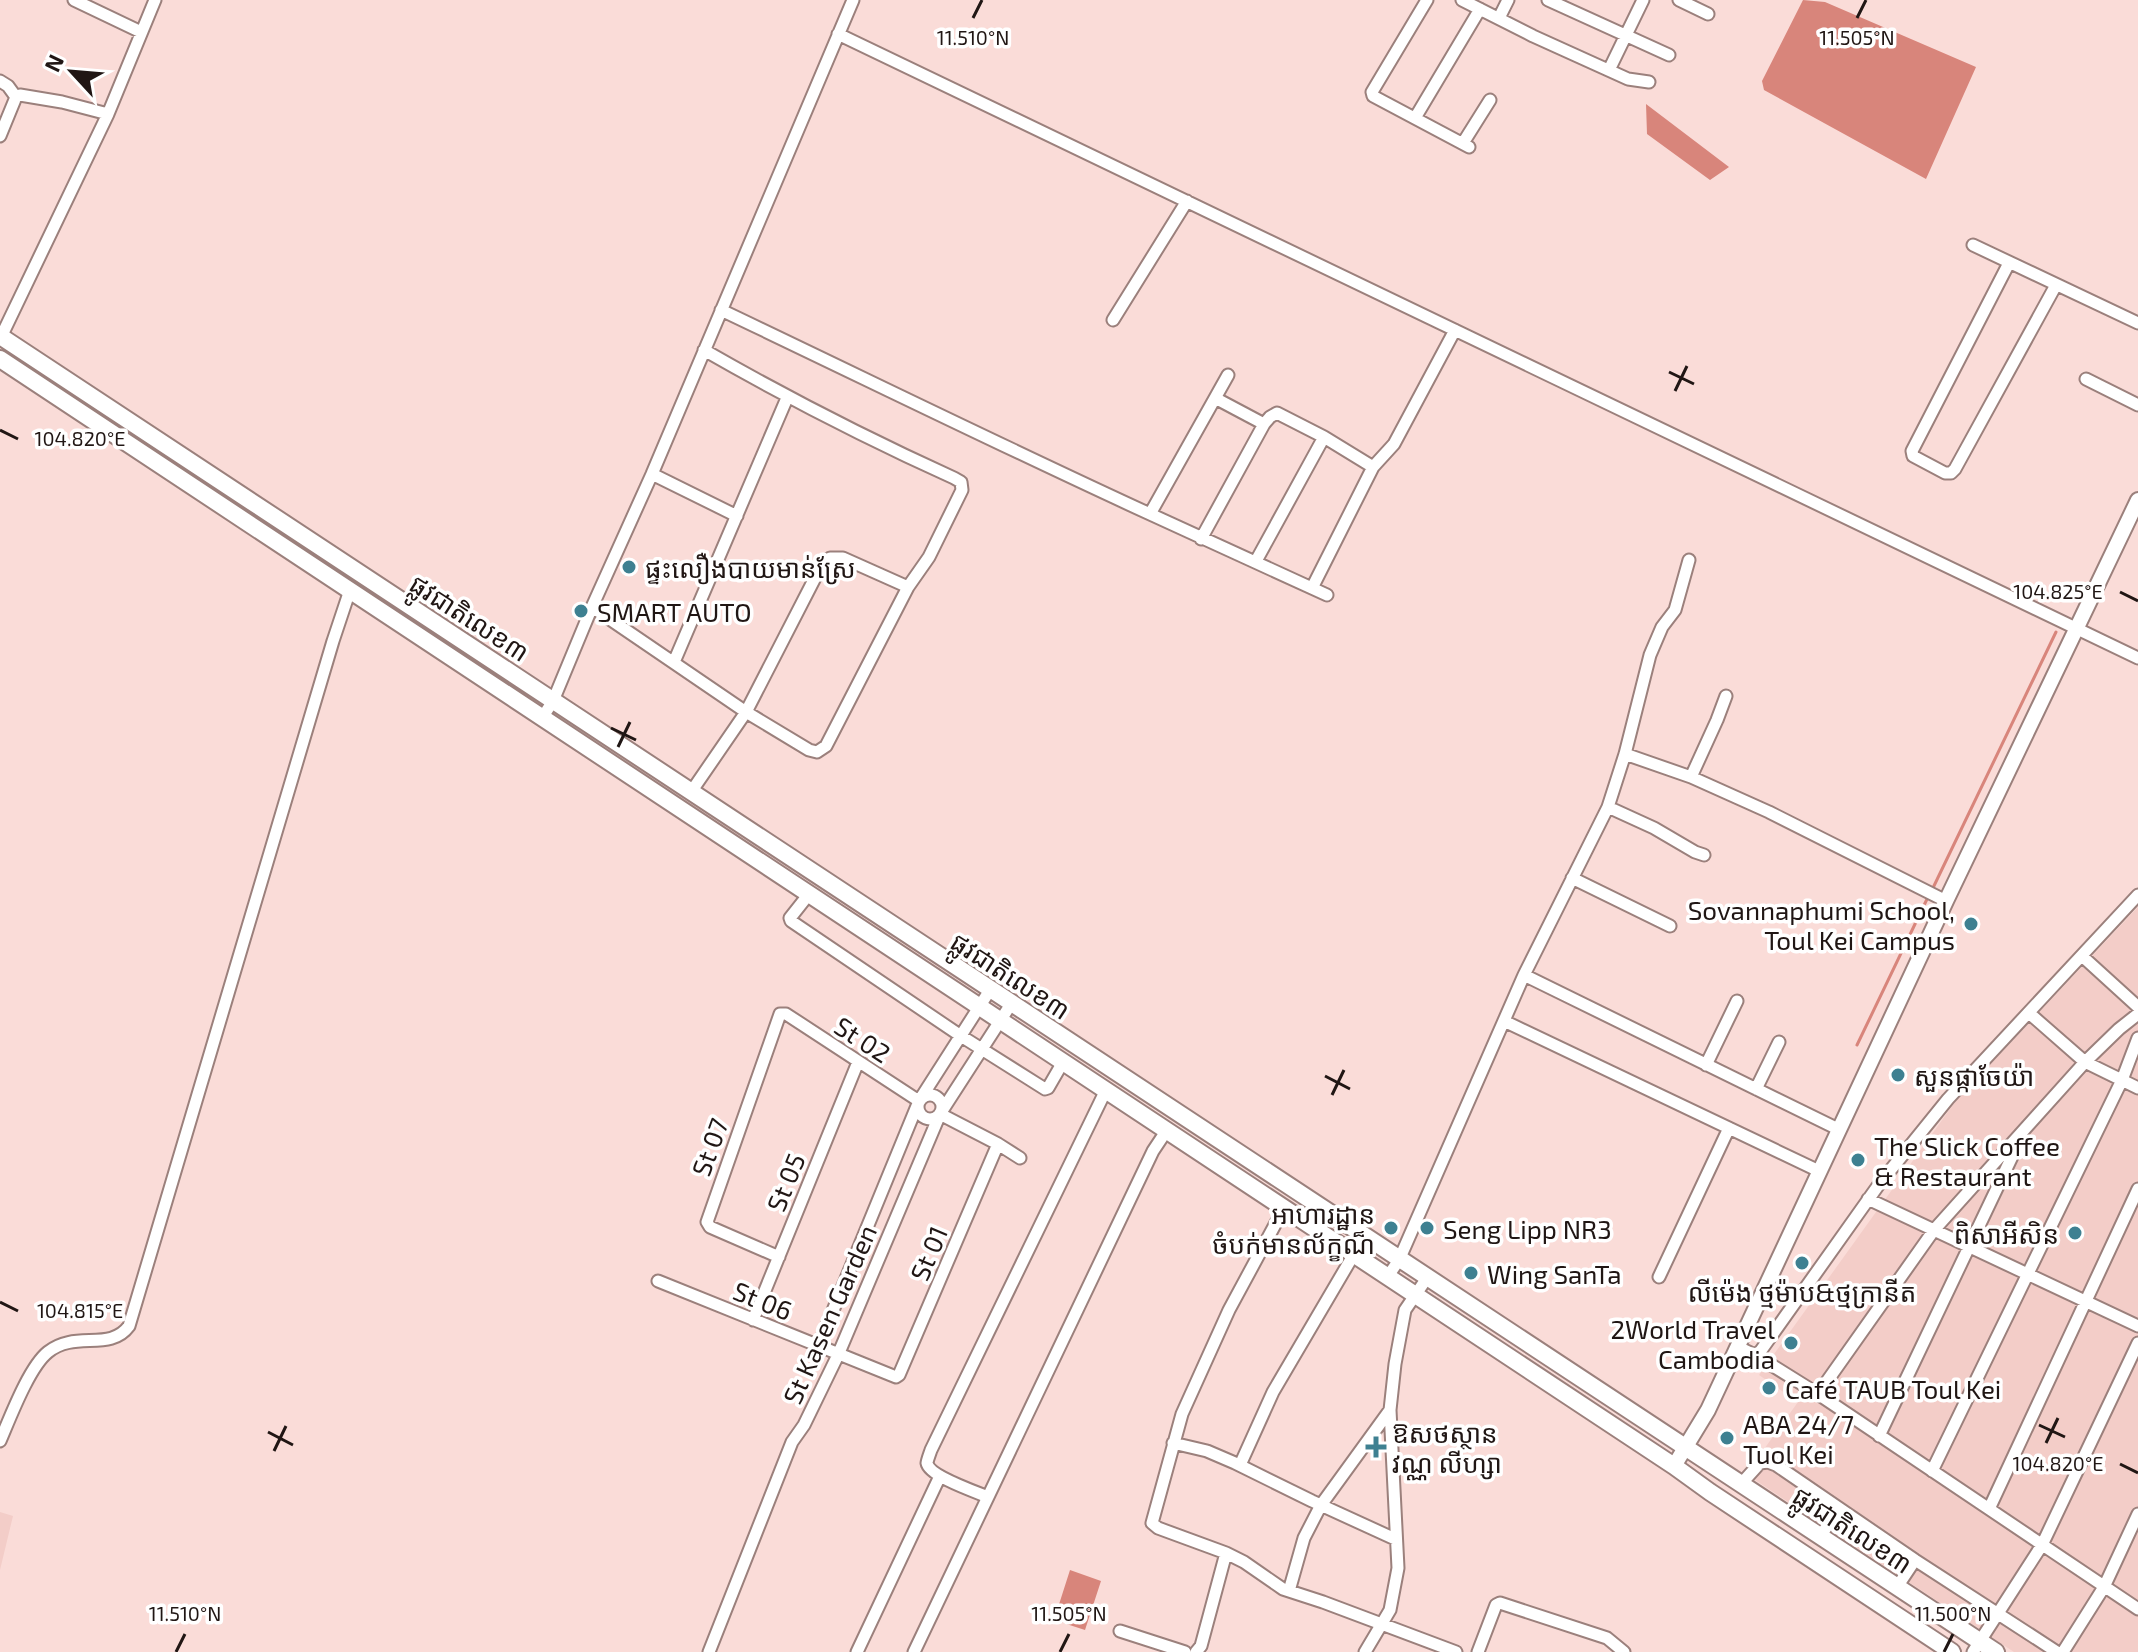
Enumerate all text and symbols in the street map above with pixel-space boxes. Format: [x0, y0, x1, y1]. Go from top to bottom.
text: 11.510°N [937, 25, 1009, 49]
text: 11.505°N [1819, 25, 1895, 49]
north arrow [32, 32, 112, 112]
text: N [38, 50, 68, 76]
text: 104.820°E [35, 426, 125, 450]
place label: ផ្ទះលឿងបាយមាន់ស្រែ [645, 552, 856, 585]
marker: ផ្ទះលឿងបាយមាន់ស្រែ [620, 558, 638, 576]
street label: ផ្លូវជាតិលេខ៣ [399, 567, 535, 675]
text: 104.825°E [2013, 579, 2103, 603]
place label: SMART AUTO [597, 596, 752, 627]
marker: SMART AUTO [572, 602, 590, 620]
place label: Sovannaphumi School, Toul Kei Campus [1688, 894, 1955, 955]
marker: Sovannaphumi School, Toul Kei Campus [1962, 915, 1980, 933]
street label: ផ្លូវជាតិលេខ៣ [940, 925, 1076, 1033]
street label: St 02 [829, 1010, 897, 1068]
place label: សួនផ្កាចែយ៉ា [1914, 1060, 2034, 1093]
marker: សួនផ្កាចែយ៉ា [1889, 1066, 1907, 1084]
street label: St 07 [684, 1114, 734, 1180]
place label: The Slick Coffee & Restaurant [1874, 1130, 2060, 1191]
street label: St 05 [759, 1148, 811, 1216]
marker: The Slick Coffee & Restaurant [1849, 1151, 1867, 1169]
place label: អាហារដ្ឋាន ចំបក់មានល័ក្ខណ៏ [1213, 1198, 1375, 1261]
place label: Seng Lipp NR3 [1443, 1213, 1612, 1244]
place label: ពិសាអីសិន [1954, 1218, 2059, 1249]
marker: អាហារដ្ឋាន ចំបក់មានល័ក្ខណ៏ [1382, 1219, 1400, 1237]
marker: Seng Lipp NR3 [1418, 1219, 1436, 1237]
street label: St Kasen Garden [776, 1220, 882, 1408]
street label: St 01 [903, 1221, 953, 1285]
marker: ពិសាអីសិន [2066, 1224, 2084, 1242]
marker: លីម៉េង ថ្មម៉ាប&ថ្មក្រានីត [1793, 1254, 1811, 1272]
place label: Wing SanTa [1487, 1258, 1622, 1289]
marker: Wing SanTa [1462, 1264, 1480, 1282]
street label: St 06 [729, 1274, 797, 1326]
place label: លីម៉េង ថ្មម៉ាប&ថ្មក្រានីត [1688, 1276, 1916, 1309]
text: 104.815°E [37, 1298, 123, 1322]
place label: 2World Travel Cambodia [1610, 1313, 1775, 1374]
marker: 2World Travel Cambodia [1782, 1334, 1800, 1352]
place label: Café TAUB Toul Kei [1785, 1373, 2001, 1404]
marker: Café TAUB Toul Kei [1760, 1379, 1778, 1397]
place label: ABA 24/7 Tuol Kei [1743, 1408, 1854, 1469]
place label: ឱសថស្ថាន វណ្ណ លីហ្សា [1392, 1417, 1502, 1480]
marker: ABA 24/7 Tuol Kei [1718, 1429, 1736, 1447]
marker: ឱសថស្ថាន វណ្ណ លីហ្សា [1367, 1438, 1385, 1456]
text: 104.820°E [2013, 1451, 2103, 1475]
street label: ផ្លូវជាតិលេខ៣ [1782, 1479, 1918, 1587]
text: 11.510°N [149, 1601, 221, 1625]
text: 11.505°N [1031, 1601, 1107, 1625]
text: 11.500°N [1915, 1601, 1991, 1625]

